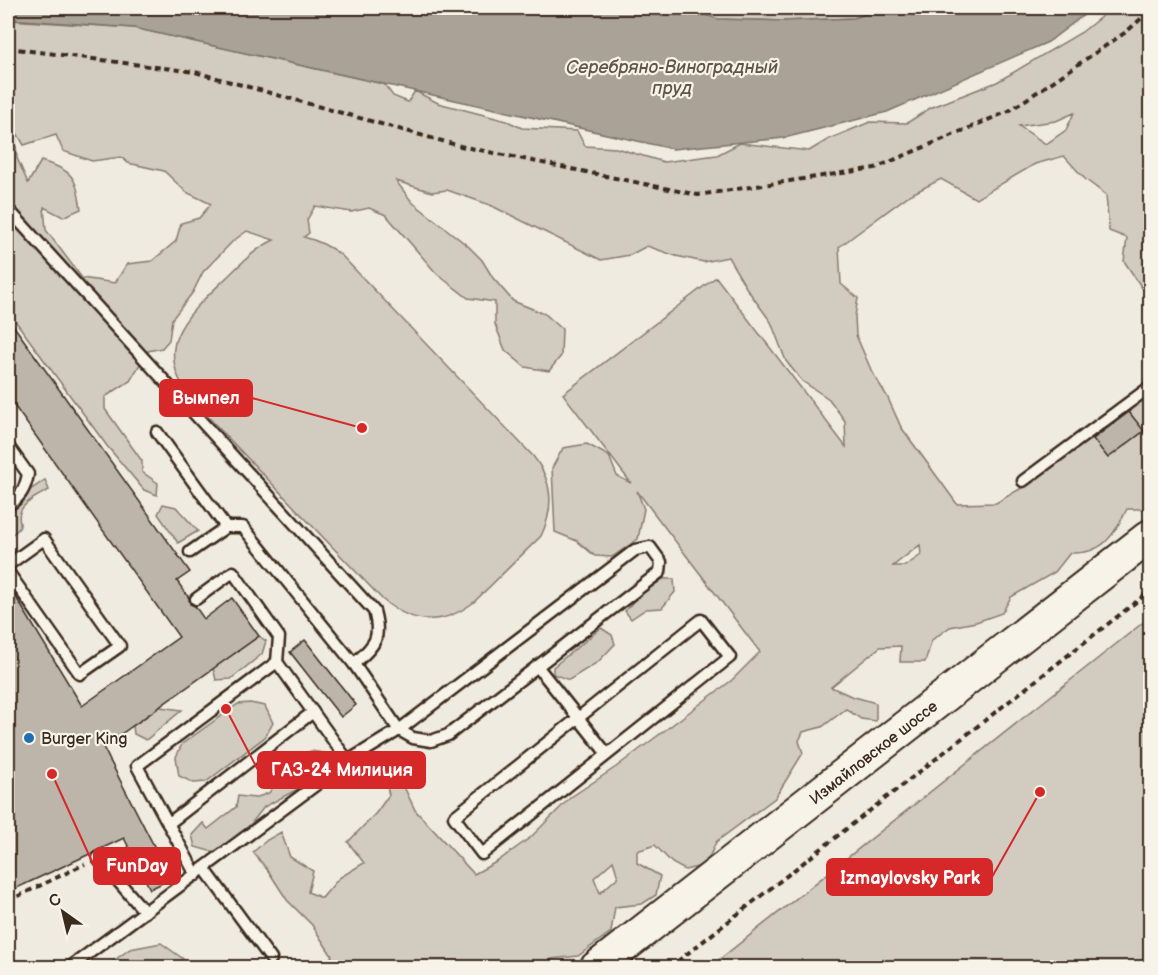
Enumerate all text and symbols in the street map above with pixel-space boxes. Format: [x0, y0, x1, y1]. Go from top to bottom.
water label: Серебряно-Виноградный пруд [566, 57, 778, 99]
callout: Вымпел [160, 380, 252, 416]
text: Вымпел [172, 388, 240, 409]
street label: Измайловское шоссе [806, 697, 942, 809]
place label: Burger King [41, 730, 128, 749]
marker: Burger King [22, 731, 36, 745]
callout: ГАЗ-24 Милиция [258, 752, 425, 788]
text: ГАЗ-24 Милиция [271, 760, 413, 781]
callout: FunDay [94, 848, 180, 884]
text: FunDay [106, 856, 169, 877]
callout: Izmaylovsky Park [827, 859, 992, 895]
text: Izmaylovsky Park [840, 868, 981, 889]
north arrow [33, 882, 93, 942]
text: С [46, 890, 65, 912]

